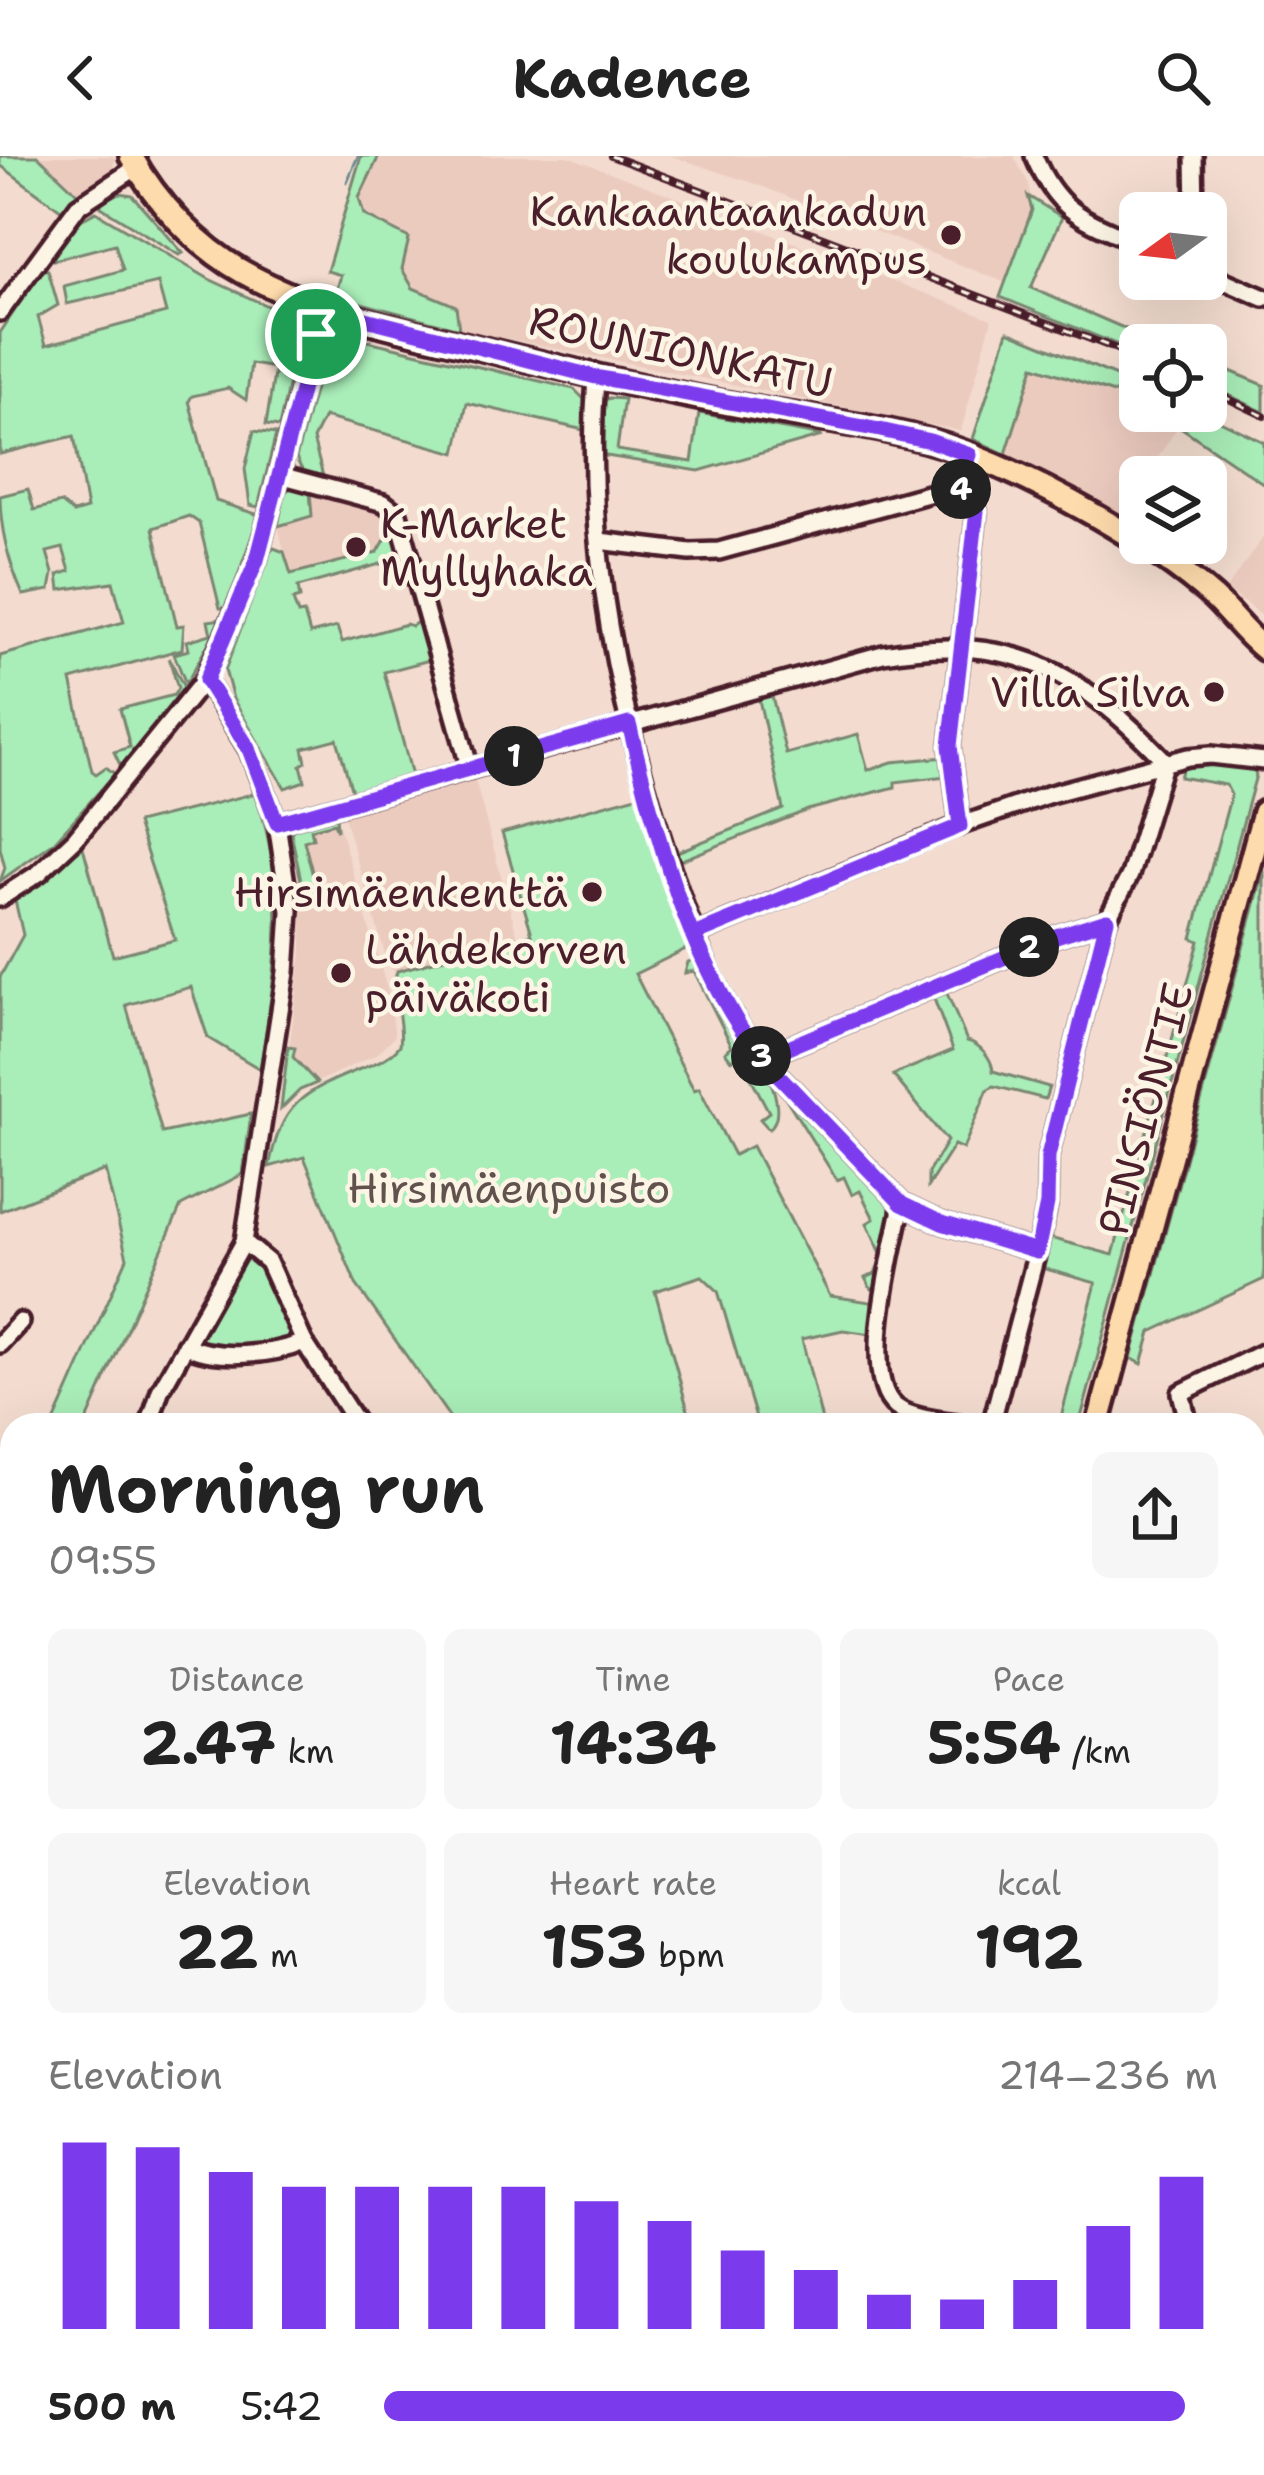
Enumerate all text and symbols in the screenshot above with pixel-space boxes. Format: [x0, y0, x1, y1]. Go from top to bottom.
text: Kadence [513, 42, 751, 114]
icon: back [48, 45, 114, 111]
icon: search [1150, 45, 1216, 111]
place label: Kankaantaankadun koulukampus [529, 183, 927, 287]
north arrow [1119, 192, 1227, 300]
map controls [1119, 192, 1227, 564]
marker: Kankaantaankadun koulukampus [938, 222, 964, 248]
pin [265, 283, 367, 385]
street label: ROUNIONKATU [524, 292, 838, 410]
icon: arrive [283, 301, 349, 367]
button: locate [1119, 324, 1227, 432]
button: layers [1119, 456, 1227, 564]
pin: 4 [931, 459, 991, 519]
text: 4 [949, 466, 973, 511]
place label: K-Market Myllyhaka [380, 495, 593, 599]
marker: K-Market Myllyhaka [343, 534, 369, 560]
place label: Villa Silva [990, 664, 1190, 720]
marker: Villa Silva [1201, 679, 1227, 705]
pin: 1 [484, 726, 544, 786]
text: 1 [506, 733, 522, 778]
place label: Hirsimäenkenttä [234, 864, 568, 920]
marker: Hirsimäenkenttä [579, 879, 605, 905]
pin: 2 [999, 917, 1059, 977]
place label: Lähdekorven päiväkoti [365, 921, 627, 1025]
text: 2 [1017, 924, 1041, 969]
marker: Lähdekorven päiväkoti [328, 960, 354, 986]
street label: PINSIÖNTIE [1084, 977, 1206, 1241]
pin: 3 [731, 1026, 791, 1086]
text: 3 [749, 1033, 773, 1078]
park label: Hirsimäenpuisto [348, 1160, 670, 1216]
text: Morning run [48, 1445, 484, 1533]
button: share [1092, 1452, 1218, 1578]
text: 09:55 [48, 1534, 157, 1586]
text: Distance [169, 1657, 305, 1702]
text: Time [595, 1657, 671, 1702]
text: Pace [993, 1657, 1065, 1702]
text: 2.47 [140, 1702, 276, 1782]
text: 14:34 [549, 1702, 717, 1782]
text: 5:54 [927, 1702, 1061, 1782]
text: km [276, 1729, 334, 1774]
text: /km [1061, 1729, 1131, 1774]
text: Elevation [163, 1861, 311, 1906]
text: Heart rate [549, 1861, 717, 1906]
text: kcal [997, 1861, 1061, 1906]
text: 22 [176, 1906, 259, 1986]
text: 153 [541, 1906, 647, 1986]
text: 192 [974, 1906, 1084, 1986]
text: m [259, 1933, 298, 1978]
text: bpm [647, 1933, 725, 1978]
text: Elevation [48, 2049, 223, 2101]
text: 214–236 m [998, 2049, 1218, 2101]
text: 500 m [48, 2380, 176, 2432]
text: 5:42 [240, 2380, 323, 2432]

